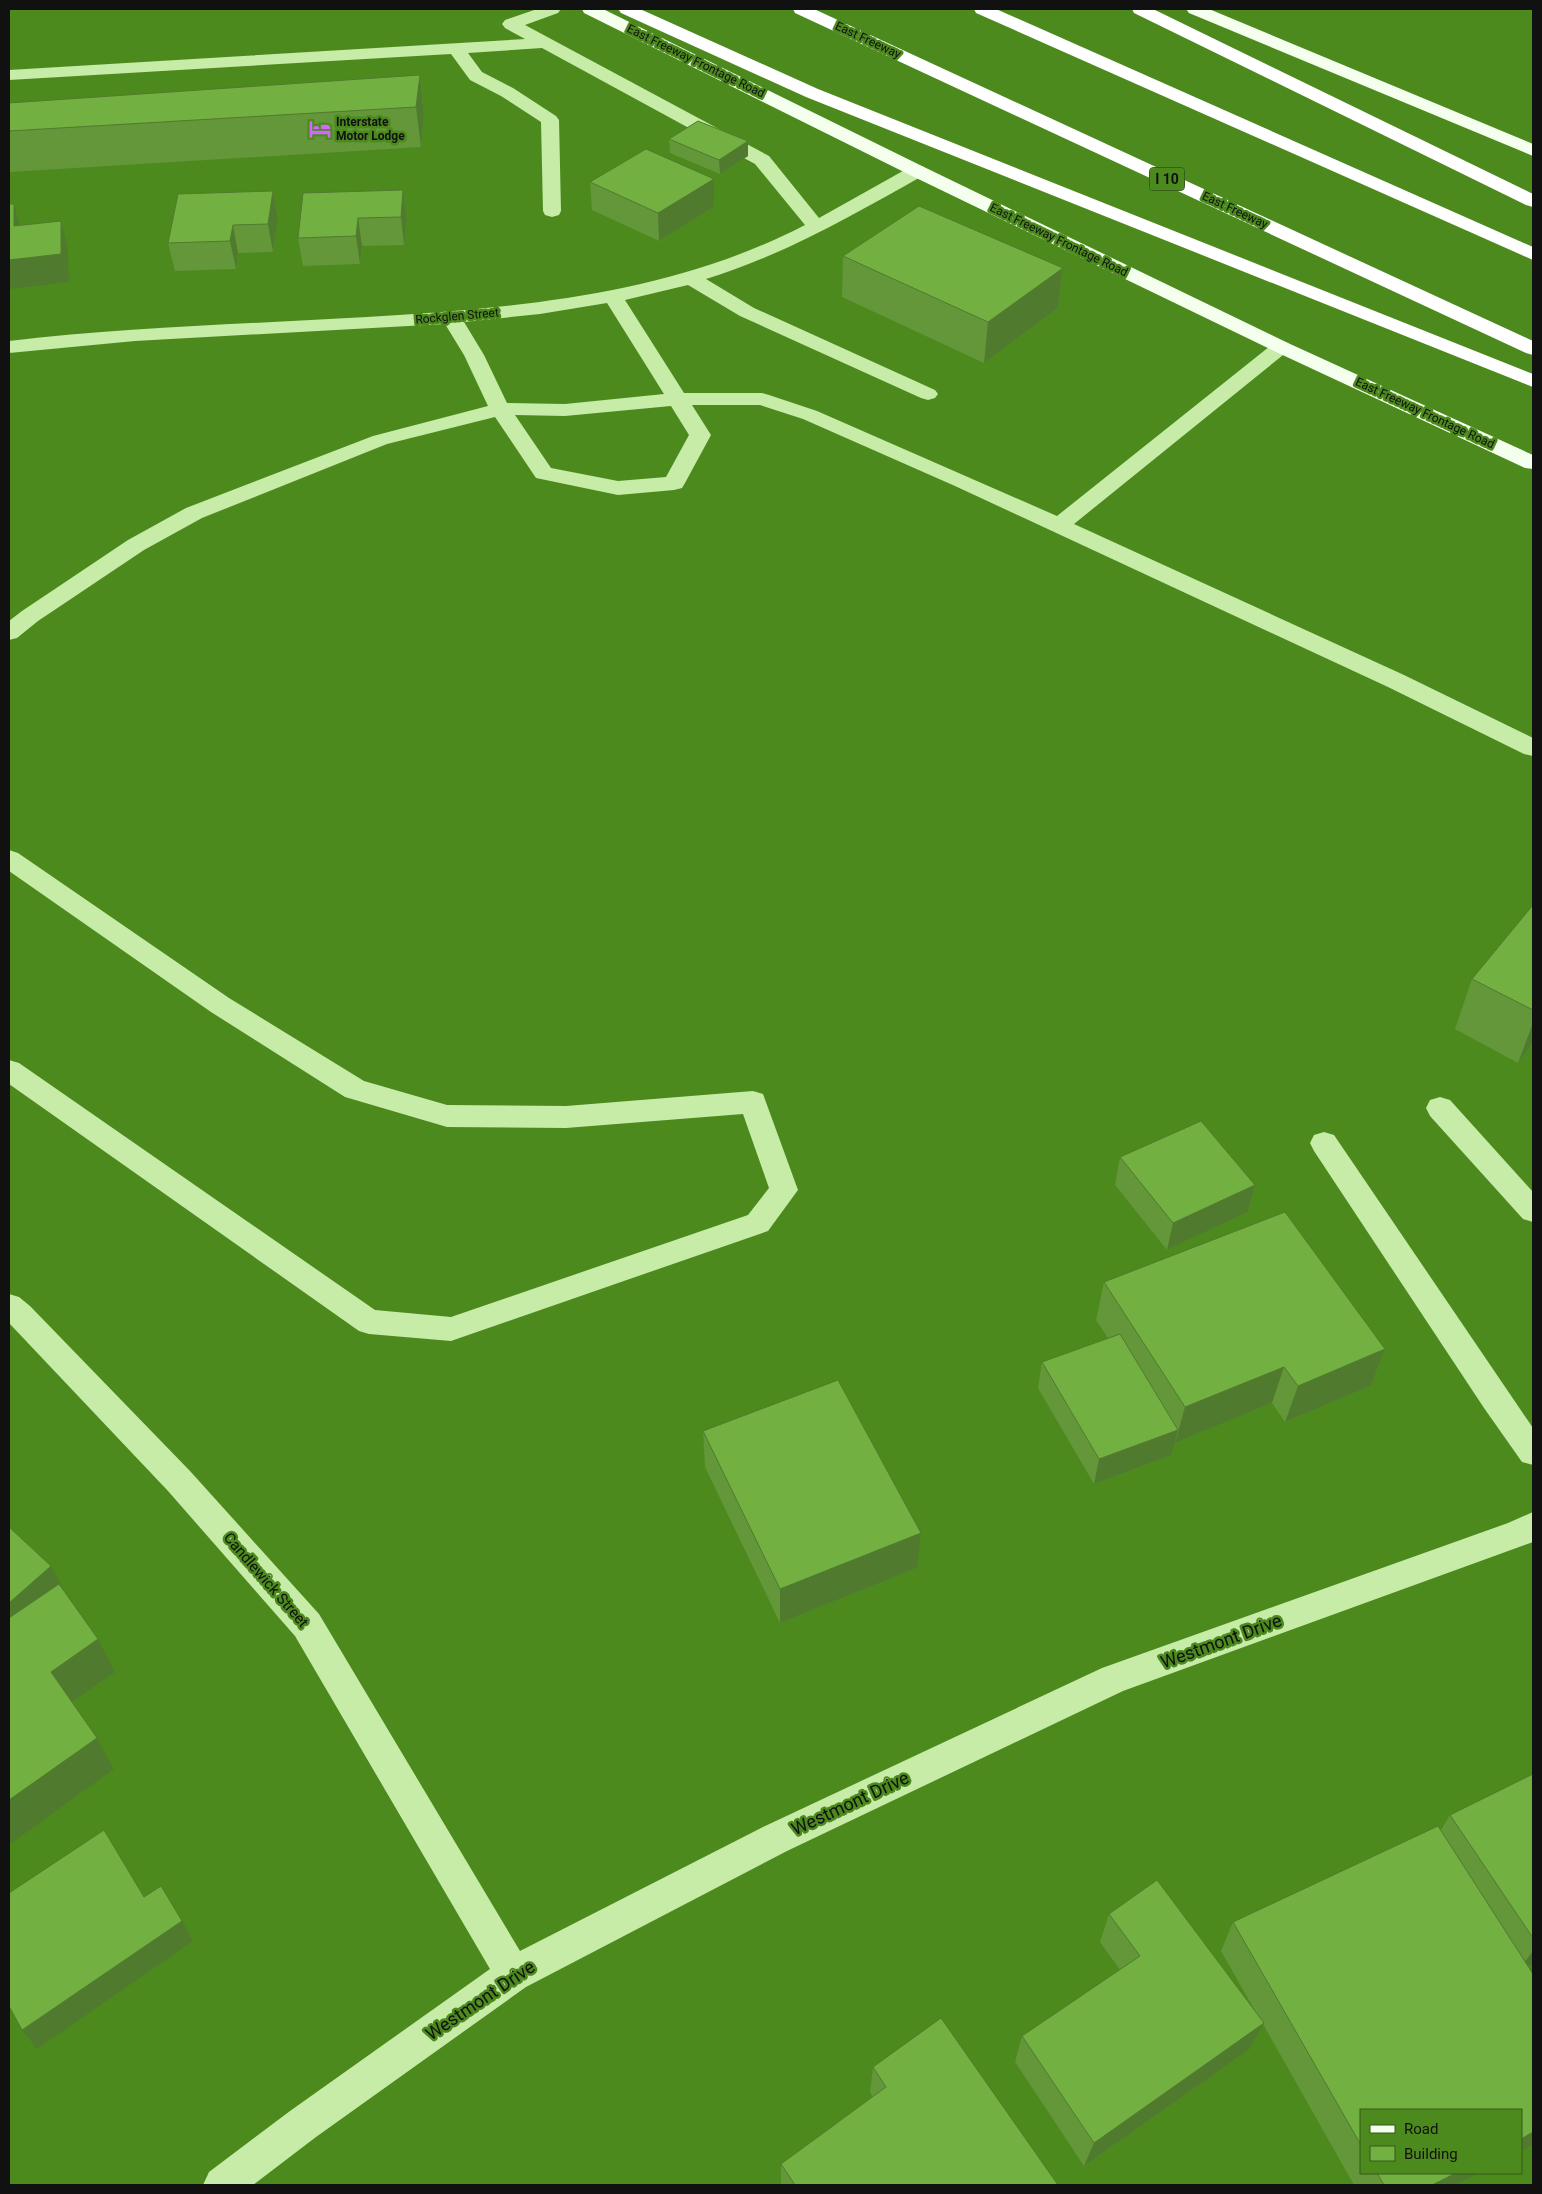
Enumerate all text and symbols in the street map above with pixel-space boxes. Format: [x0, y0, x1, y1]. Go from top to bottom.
street label: East Freeway [833, 19, 903, 61]
street label: East Freeway Frontage Road [625, 21, 767, 101]
place label: Interstate Motor Lodge [336, 115, 405, 143]
hotel icon: Interstate Motor Lodge [307, 116, 333, 142]
road number: I 10 [1150, 168, 1184, 190]
street label: East Freeway [1200, 189, 1270, 231]
street label: East Freeway Frontage Road [988, 200, 1130, 280]
street label: Rockglen Street [415, 305, 499, 327]
street label: East Freeway Frontage Road [1353, 375, 1497, 451]
street label: Candlewick Street [220, 1529, 312, 1631]
street label: Westmont Drive [1158, 1609, 1284, 1673]
street label: Westmont Drive [788, 1767, 912, 1839]
street label: Westmont Drive [421, 1956, 539, 2044]
legend [1360, 2109, 1522, 2174]
text: Road [1404, 2120, 1438, 2138]
text: Building [1404, 2145, 1458, 2163]

